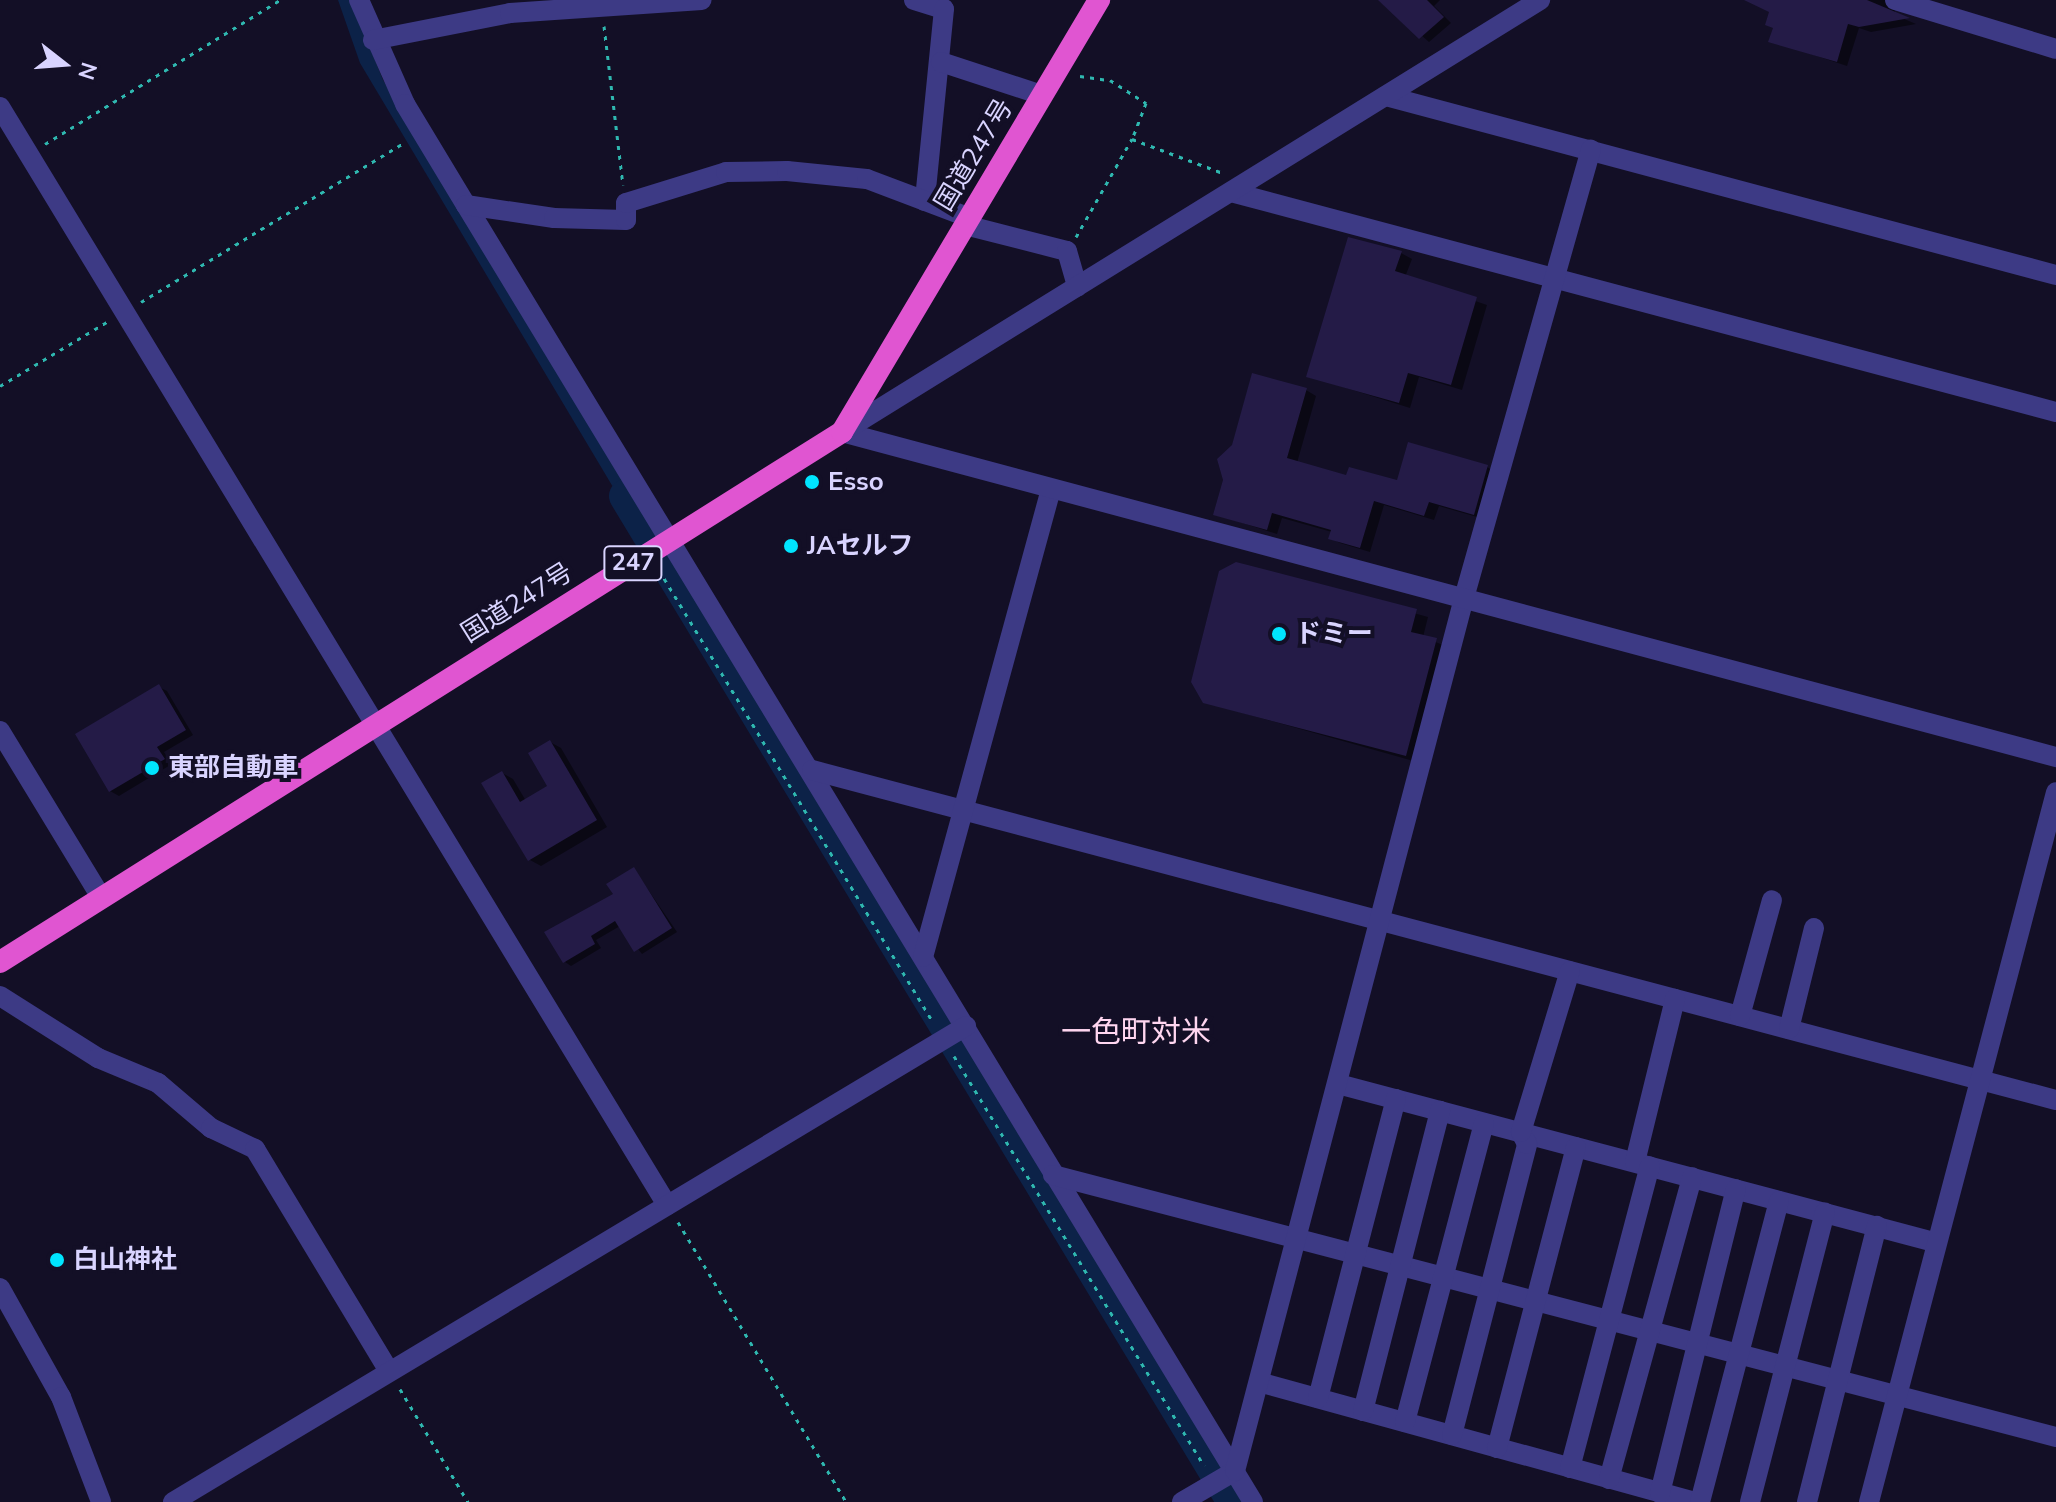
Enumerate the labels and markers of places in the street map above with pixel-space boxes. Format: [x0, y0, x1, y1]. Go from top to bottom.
place label: Esso [828, 466, 884, 498]
marker: Esso [803, 473, 821, 491]
place label: JAセルフ [807, 530, 914, 562]
marker: JAセルフ [782, 537, 800, 555]
place label: ドミー [1295, 618, 1373, 650]
marker: ドミー [1270, 625, 1288, 643]
place label: 東部自動車 [168, 752, 298, 784]
marker: 東部自動車 [143, 759, 161, 777]
place label: 白山神社 [73, 1244, 177, 1276]
marker: 白山神社 [48, 1251, 66, 1269]

